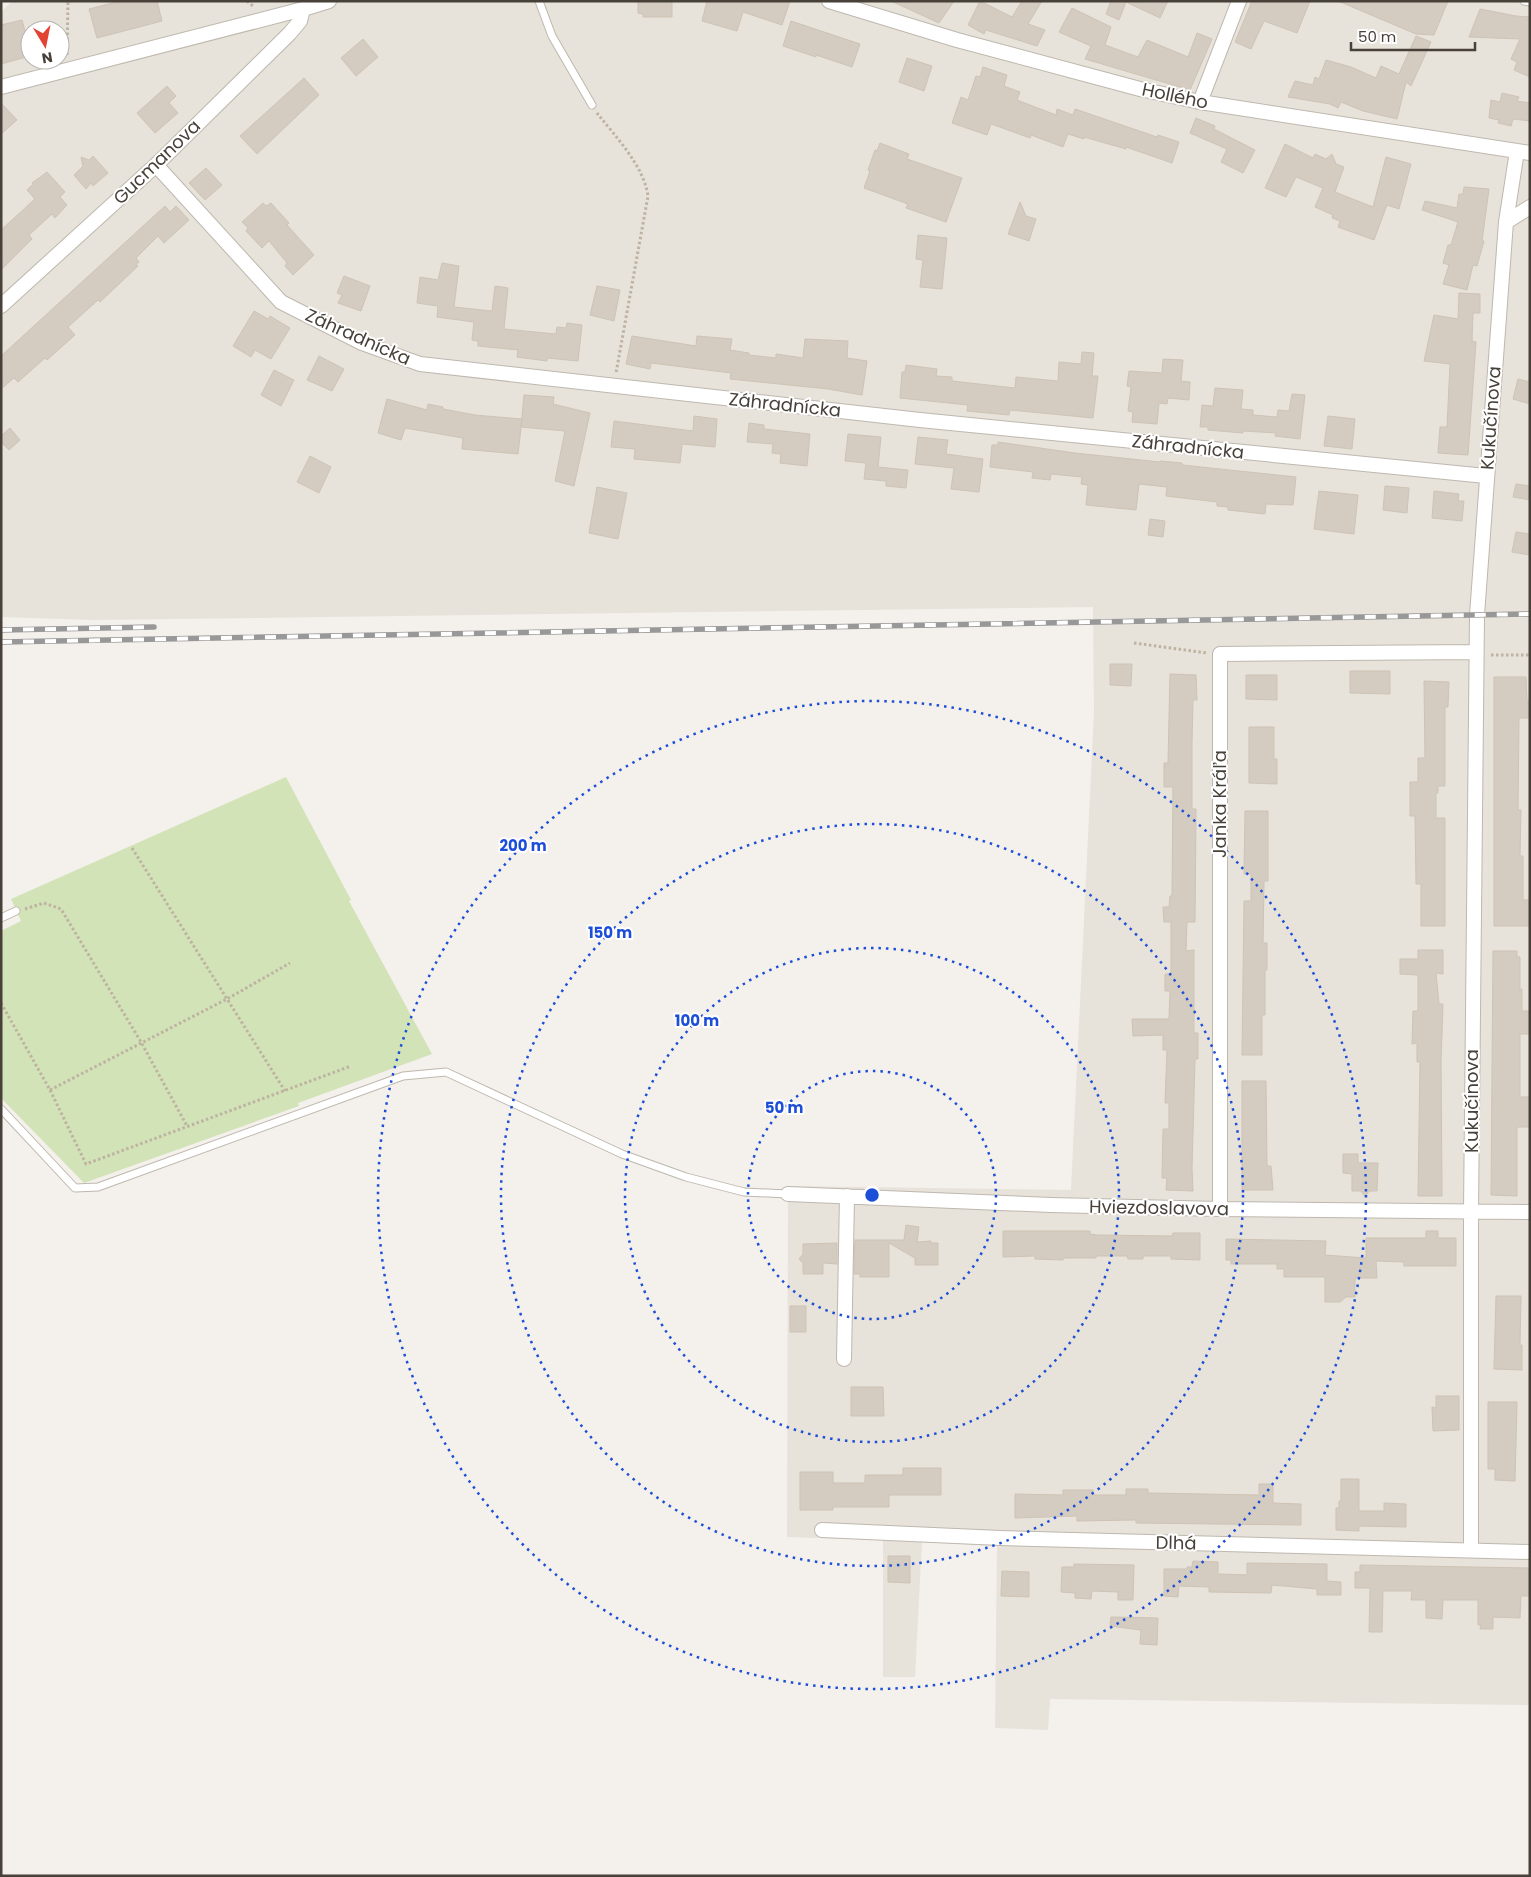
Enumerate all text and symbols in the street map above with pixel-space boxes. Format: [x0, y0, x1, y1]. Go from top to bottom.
north arrow [20, 20, 70, 70]
scale bar [1351, 20, 1475, 52]
text: 50 m [1358, 26, 1396, 47]
text: N [40, 47, 54, 69]
street label: Hollého [1140, 76, 1210, 115]
street label: Gucmanova [108, 114, 206, 210]
street label: Záhradnícka [302, 302, 415, 371]
street label: Kukučínova [1474, 365, 1507, 471]
street label: Záhradnícka [728, 386, 842, 423]
street label: Záhradnícka [1131, 428, 1245, 465]
street label: Janka Kráľa [1207, 750, 1232, 858]
text: 200 m [499, 835, 547, 856]
text: 150 m [588, 922, 632, 943]
text: 100 m [675, 1010, 719, 1031]
street label: Kukučínova [1459, 1049, 1484, 1153]
text: 50 m [765, 1097, 803, 1118]
centre of rings [863, 1186, 881, 1204]
street label: Hviezdoslavova [1089, 1194, 1229, 1221]
street label: Dlhá [1155, 1530, 1197, 1555]

